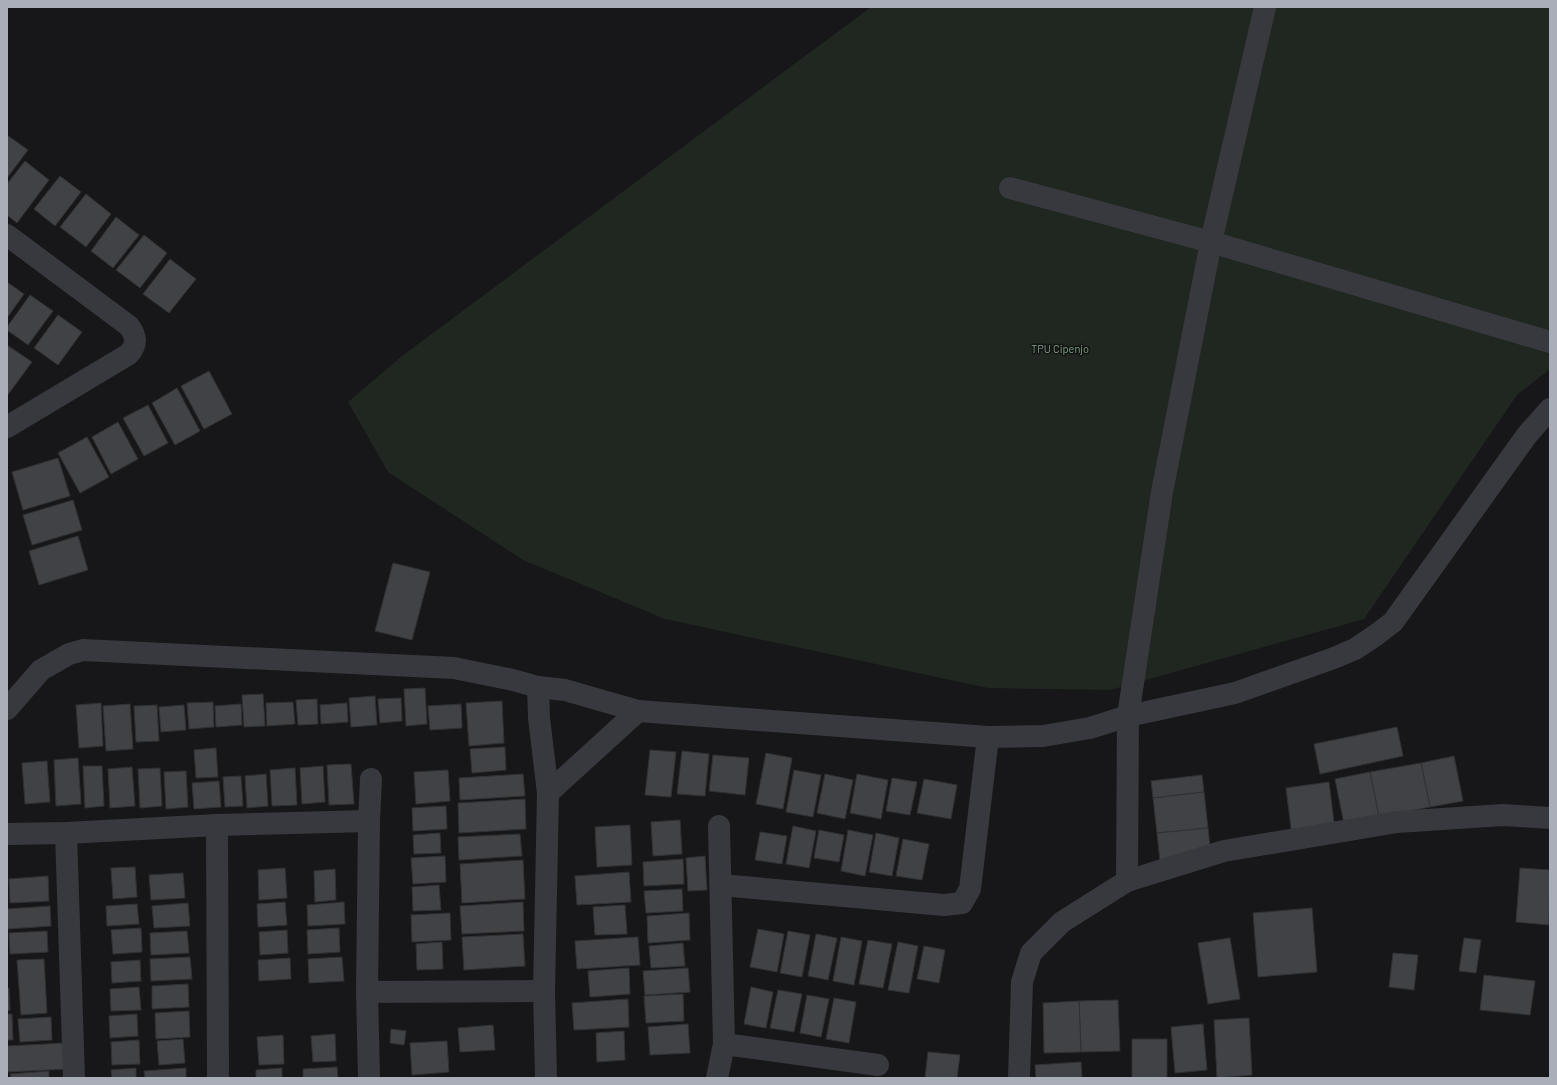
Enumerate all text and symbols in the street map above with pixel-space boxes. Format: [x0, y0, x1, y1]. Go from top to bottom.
park label: TPU Cipenjo [1031, 342, 1089, 355]

